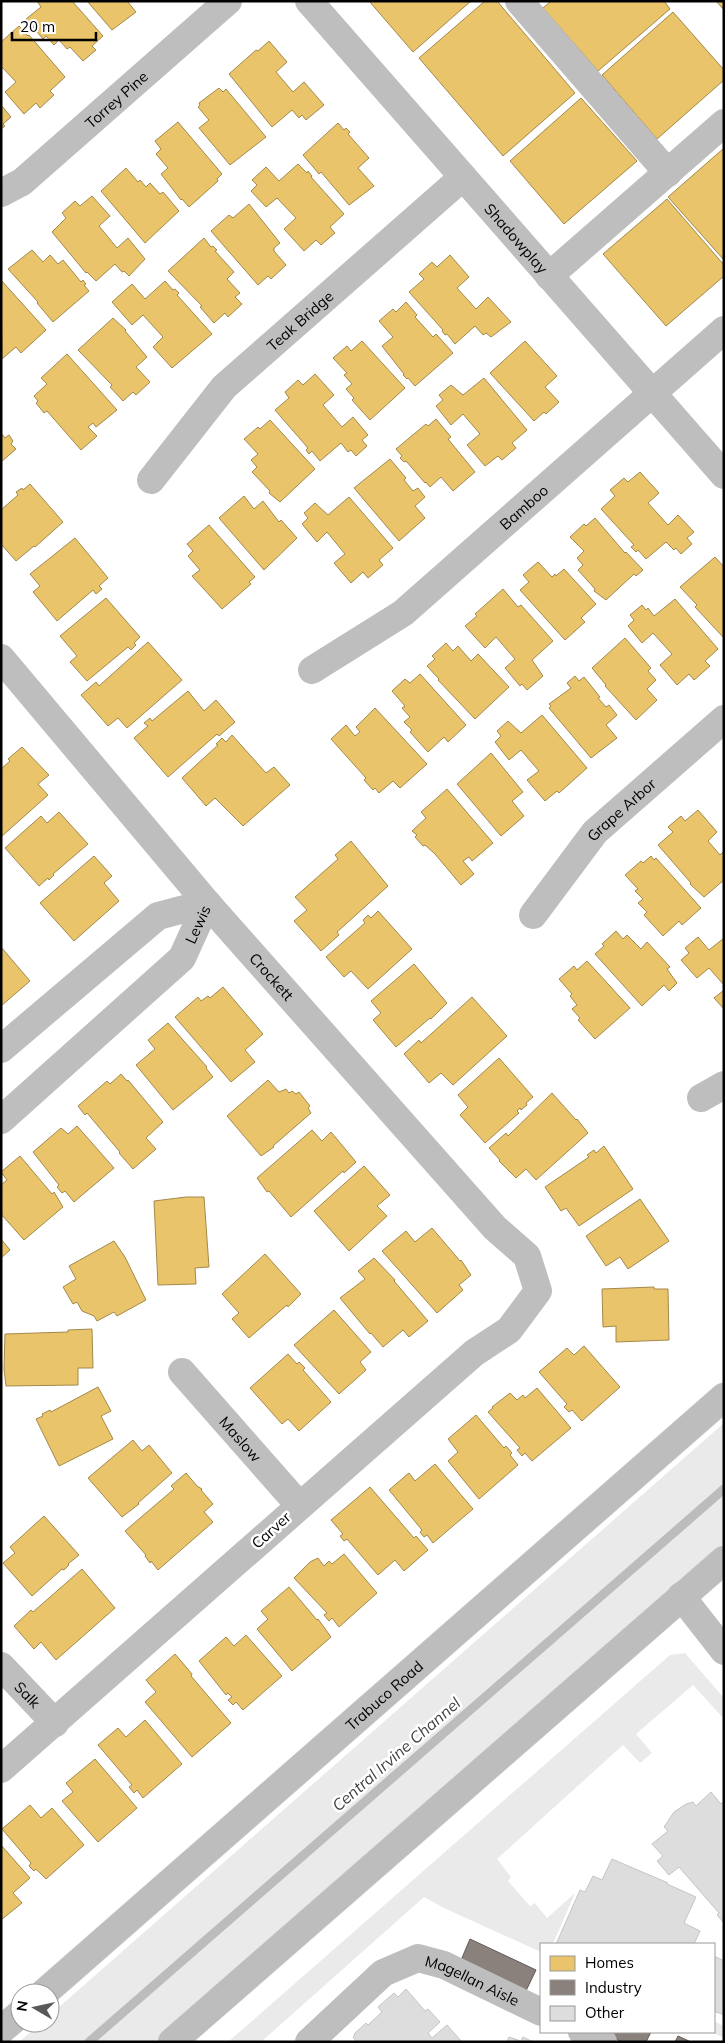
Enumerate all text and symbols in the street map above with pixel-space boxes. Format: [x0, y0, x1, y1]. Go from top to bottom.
scale bar [12, 10, 96, 42]
text: 20 m [20, 17, 55, 36]
street label: Torrey Pine [81, 67, 152, 132]
street label: Shadowplay [481, 199, 552, 277]
street label: Teak Bridge [263, 286, 337, 355]
street label: Bamboo [495, 480, 552, 533]
street label: Grape Arbor [582, 773, 660, 845]
street label: Lewis [180, 902, 214, 946]
street label: Crockett [246, 948, 298, 1004]
street label: Maslow [216, 1412, 266, 1466]
street label: Carver [247, 1507, 295, 1553]
street label: Trabuco Road [341, 1656, 426, 1734]
street label: Salk [11, 1677, 45, 1712]
water label: Central Irvine Channel [328, 1693, 464, 1815]
legend [540, 1943, 715, 2033]
street label: Magellan Aisle [423, 1951, 523, 2010]
text: Homes [585, 1953, 634, 1972]
text: Industry [585, 1978, 642, 1997]
north arrow [10, 1983, 60, 2033]
text: N [12, 1999, 32, 2013]
text: Other [585, 2003, 625, 2022]

